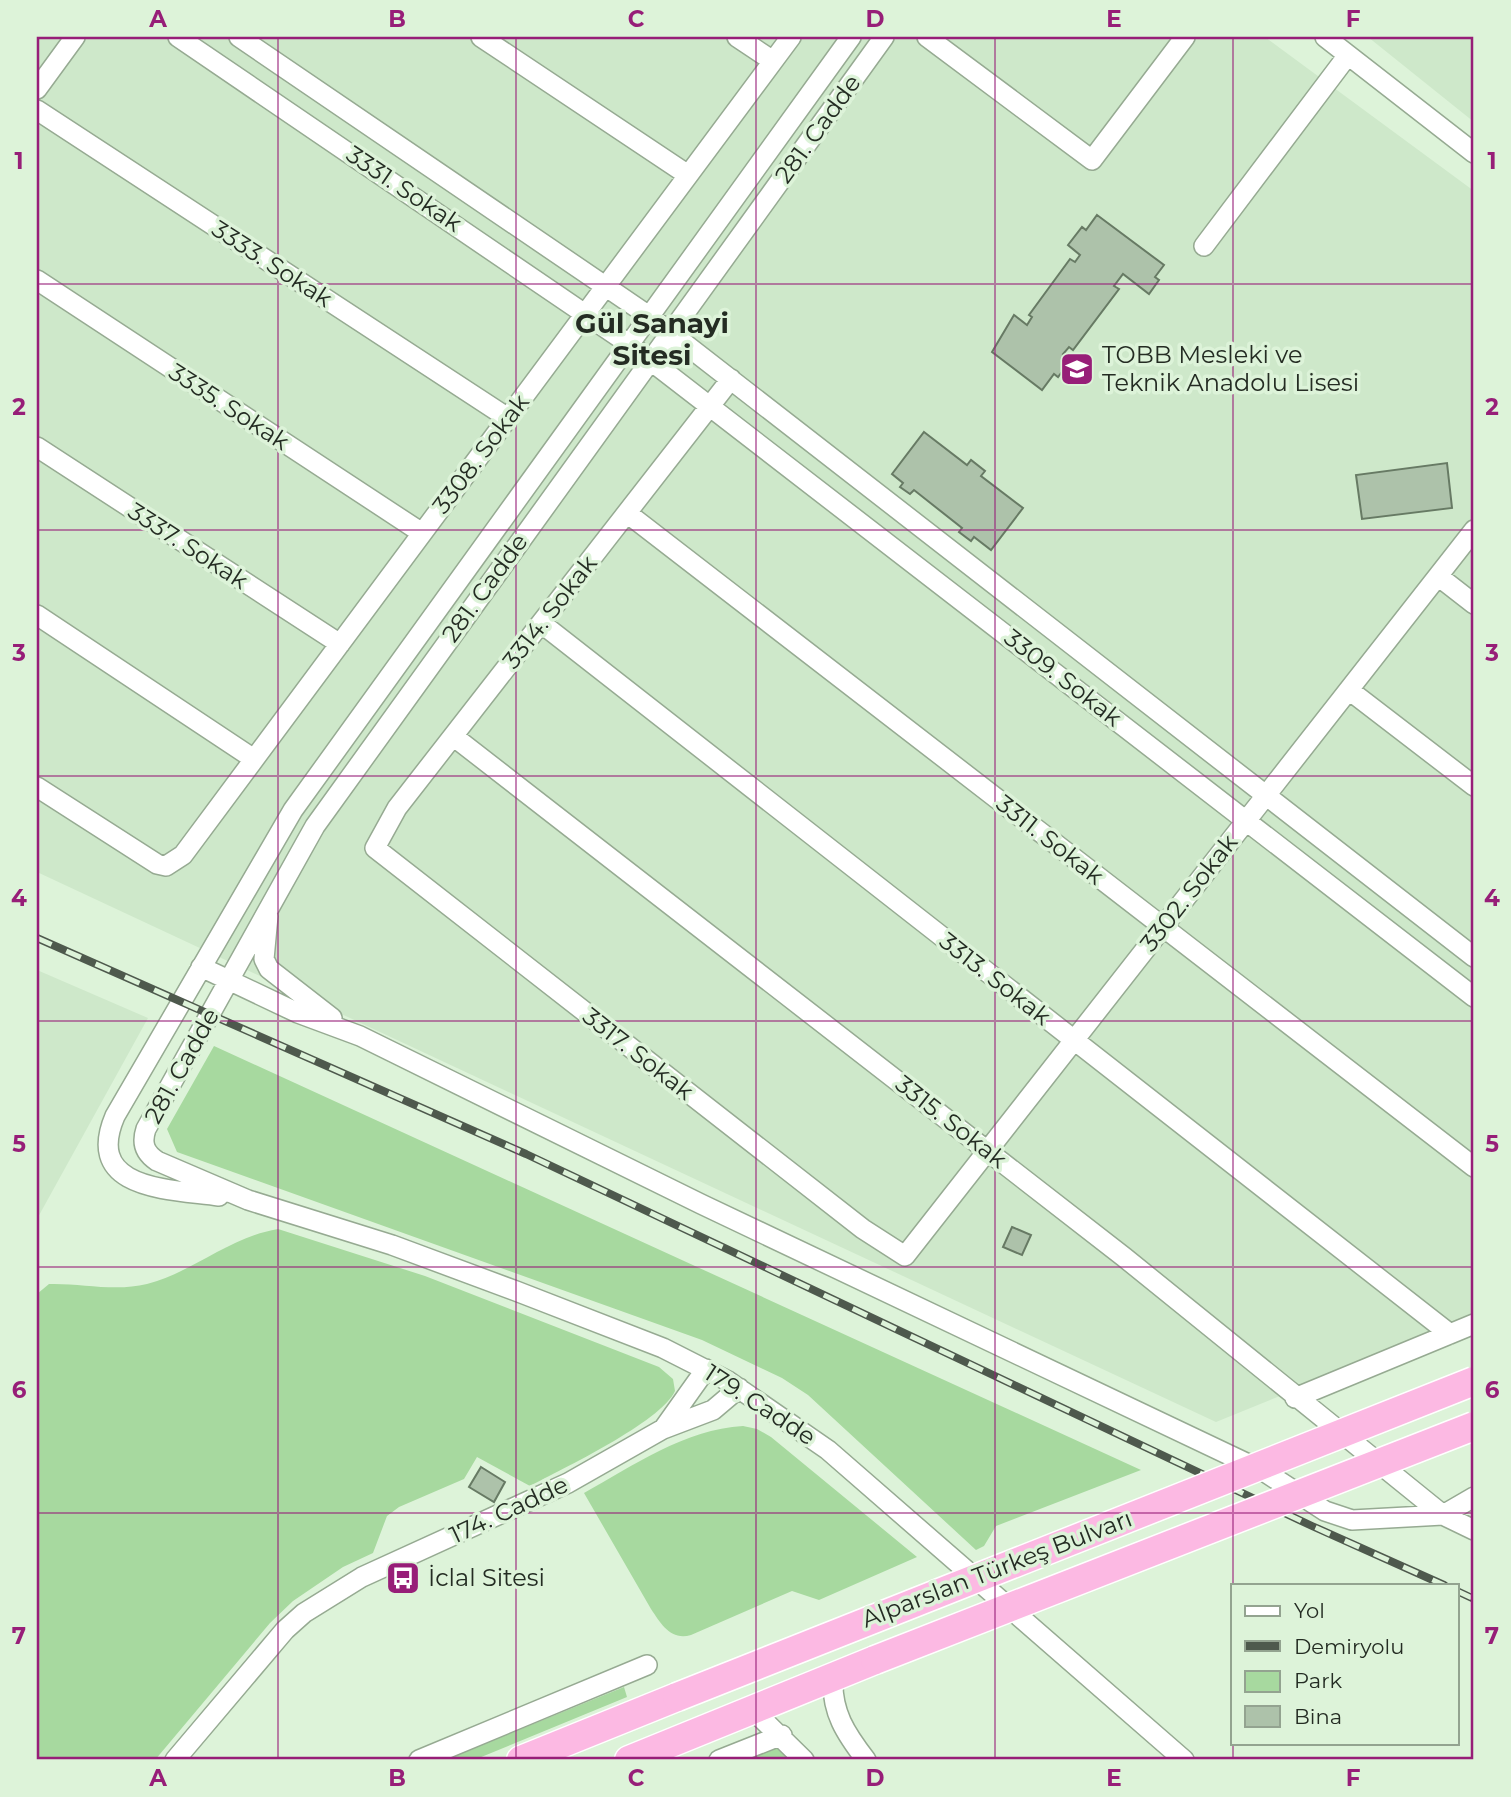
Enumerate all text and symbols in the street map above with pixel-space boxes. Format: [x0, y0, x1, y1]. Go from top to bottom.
text: A [148, 5, 167, 33]
text: B [388, 5, 406, 33]
text: C [628, 5, 645, 33]
text: D [866, 5, 885, 33]
text: E [1106, 5, 1122, 33]
text: F [1346, 5, 1361, 33]
street label: 281. Cadde [769, 69, 867, 189]
street label: 3331. Sokak [341, 139, 468, 238]
text: 1 [14, 147, 24, 175]
text: 1 [1487, 147, 1497, 175]
street label: 3333. Sokak [207, 214, 338, 314]
district label: Gül Sanayi Sitesi [575, 306, 729, 372]
place label: TOBB Mesleki ve Teknik Anadolu Lisesi [1102, 340, 1359, 397]
school or university icon: TOBB Mesleki ve Teknik Anadolu Lisesi [1058, 350, 1096, 388]
street label: 3335. Sokak [164, 357, 295, 457]
street label: 3308. Sokak [426, 388, 535, 519]
text: 2 [12, 393, 26, 421]
text: 2 [1485, 393, 1499, 421]
street label: 3337. Sokak [123, 496, 254, 595]
street label: 281. Cadde [436, 528, 534, 648]
street label: 3314. Sokak [496, 549, 603, 674]
street label: 3309. Sokak [999, 623, 1128, 733]
text: 3 [11, 639, 26, 667]
text: 3 [1484, 639, 1499, 667]
street label: 3311. Sokak [991, 789, 1110, 891]
street label: 3302. Sokak [1134, 828, 1244, 957]
text: 4 [11, 884, 27, 912]
text: 4 [1484, 884, 1500, 912]
street label: 3313. Sokak [934, 926, 1057, 1031]
street label: 3317. Sokak [577, 1001, 700, 1106]
street label: 281. Cadde [138, 1003, 225, 1128]
street label: 3315. Sokak [890, 1069, 1013, 1174]
text: 5 [12, 1130, 26, 1158]
text: 5 [1485, 1130, 1499, 1158]
street label: 179. Cadde [699, 1358, 821, 1451]
text: 6 [12, 1376, 27, 1404]
text: 6 [1485, 1376, 1500, 1404]
street label: 174. Cadde [445, 1470, 572, 1550]
street label: Alparslan Türkeş Bulvarı [858, 1504, 1136, 1634]
bus stop icon: İclal Sitesi [384, 1559, 422, 1597]
place label: İclal Sitesi [428, 1563, 545, 1592]
legend [1231, 1584, 1458, 1744]
text: Yol [1294, 1598, 1325, 1623]
text: 7 [12, 1622, 26, 1650]
text: 7 [1485, 1622, 1499, 1650]
text: Demiryolu [1294, 1634, 1404, 1659]
text: Park [1294, 1668, 1342, 1693]
text: Bina [1294, 1704, 1342, 1729]
text: A [148, 1764, 167, 1792]
text: B [388, 1764, 406, 1792]
text: C [628, 1764, 645, 1792]
text: D [866, 1764, 885, 1792]
text: E [1106, 1764, 1122, 1792]
text: F [1346, 1764, 1361, 1792]

